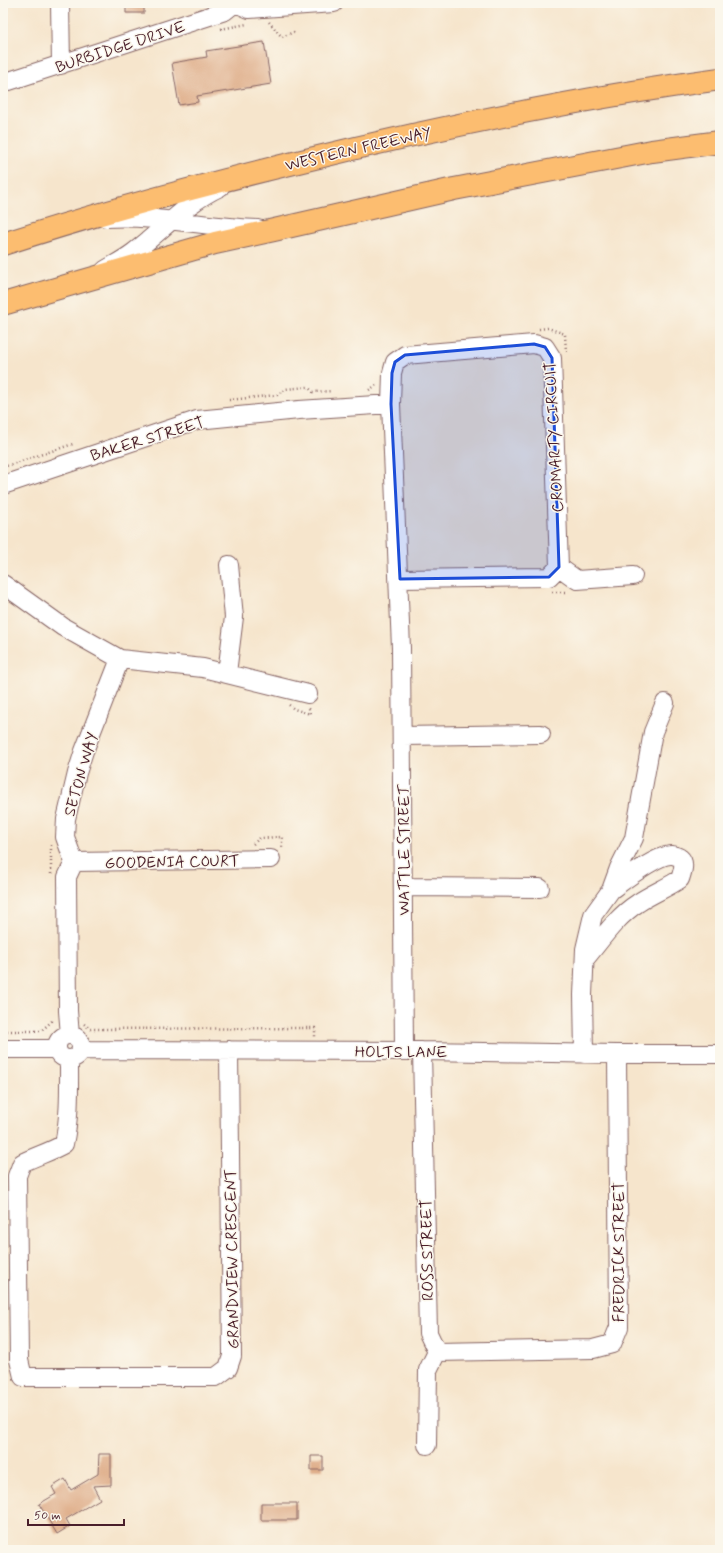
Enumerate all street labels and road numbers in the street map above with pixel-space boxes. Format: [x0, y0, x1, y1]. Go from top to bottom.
street label: BURBIDGE DRIVE [53, 17, 188, 78]
street label: WESTERN FREEWAY [283, 122, 434, 177]
street label: CROMARTY CIRCUIT [540, 361, 569, 513]
street label: BAKER STREET [88, 412, 207, 467]
street label: SETON WAY [59, 730, 104, 819]
street label: WATTLE STREET [394, 783, 415, 915]
street label: GOODENIA COURT [104, 851, 240, 874]
street label: HOLTS LANE [355, 1042, 447, 1063]
street label: GRANDVIEW CRESCENT [220, 1169, 245, 1349]
street label: FREDRICK STREET [609, 1182, 630, 1322]
street label: ROSS STREET [416, 1199, 439, 1301]

